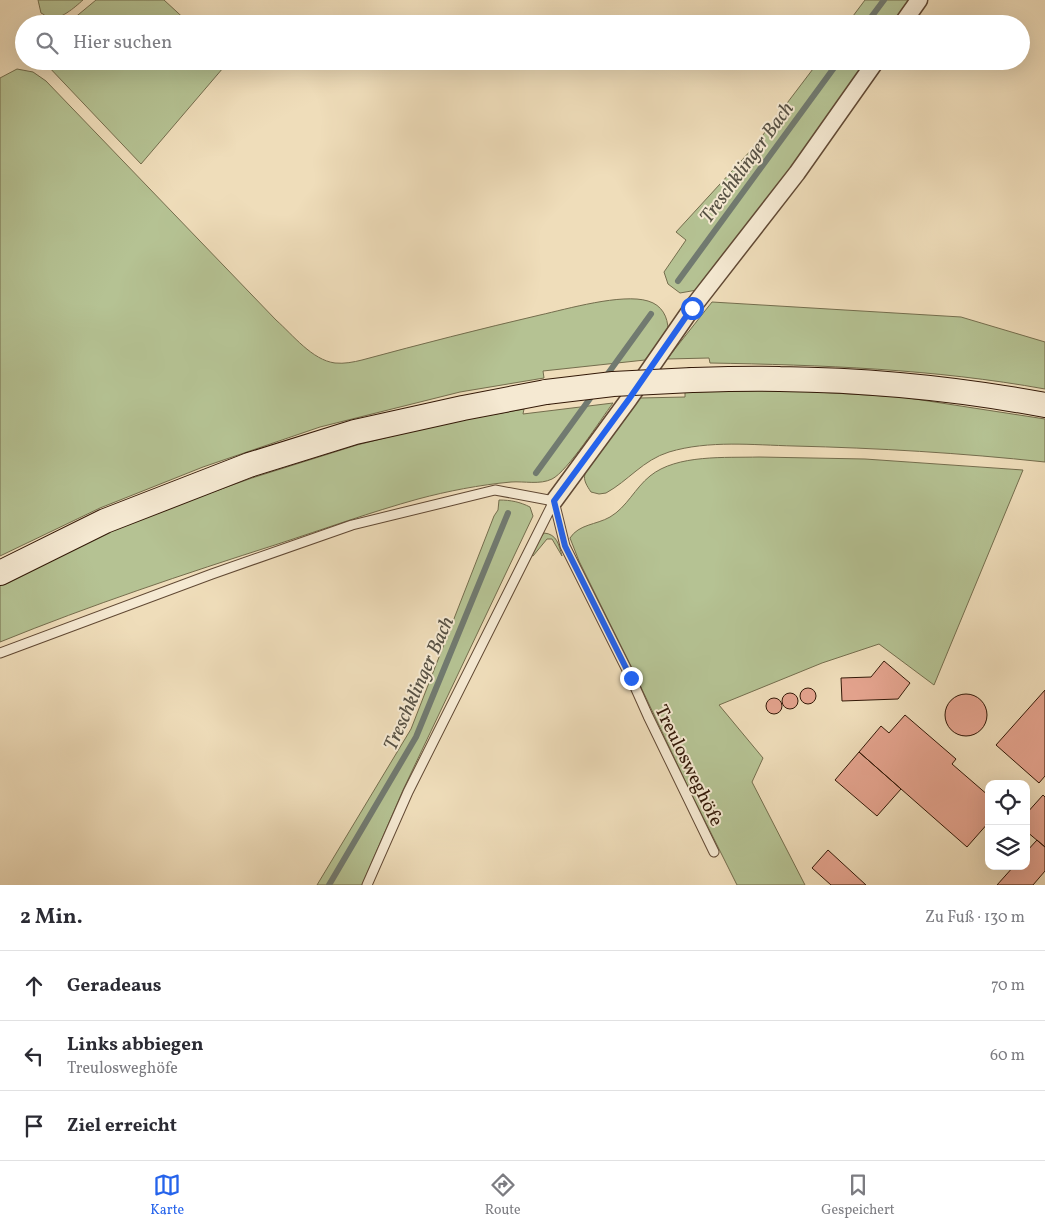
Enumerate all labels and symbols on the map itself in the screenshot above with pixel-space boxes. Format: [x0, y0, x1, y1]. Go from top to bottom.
water label: Treschklinger Bach [694, 97, 801, 230]
route start [681, 297, 704, 320]
water label: Treschklinger Bach [378, 612, 462, 755]
route end [620, 667, 643, 690]
street label: Treulosweghöfe [648, 701, 729, 831]

